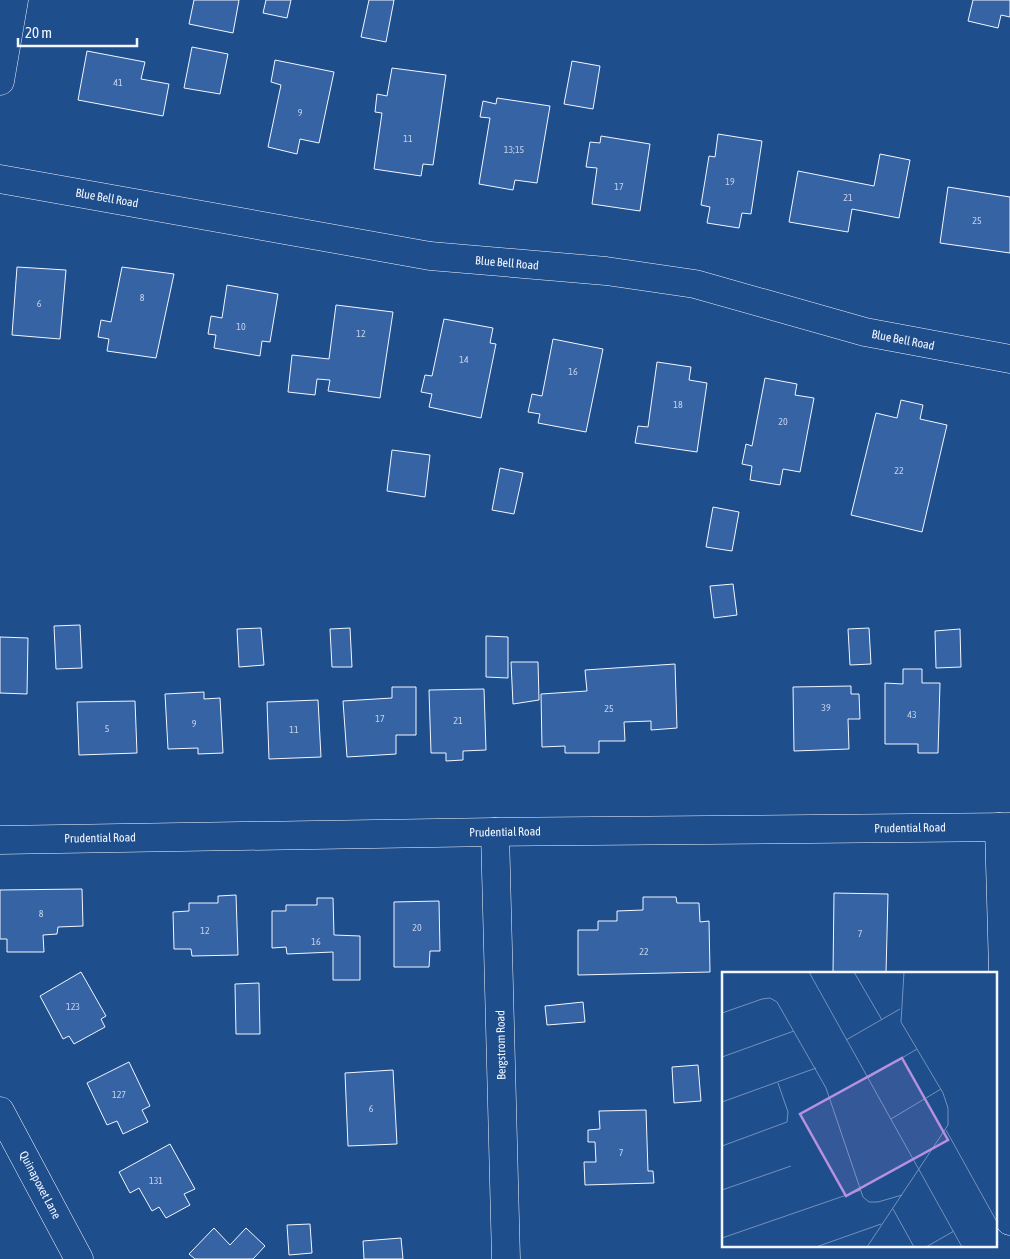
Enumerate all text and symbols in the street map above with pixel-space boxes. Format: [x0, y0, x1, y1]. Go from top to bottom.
scale bar [18, 15, 136, 47]
text: 20 m [25, 24, 52, 41]
house number: 41 [113, 77, 123, 88]
house number: 9 [298, 107, 303, 118]
house number: 11 [403, 133, 413, 144]
house number: 13;15 [504, 144, 525, 155]
house number: 19 [725, 176, 735, 187]
house number: 17 [614, 181, 624, 192]
street label: Blue Bell Road [74, 186, 140, 210]
house number: 21 [843, 192, 853, 203]
house number: 25 [972, 215, 982, 226]
street label: Blue Bell Road [475, 253, 539, 273]
house number: 8 [140, 292, 145, 303]
house number: 6 [37, 298, 42, 309]
house number: 10 [236, 321, 246, 332]
street label: Blue Bell Road [870, 327, 936, 353]
house number: 12 [356, 328, 366, 339]
house number: 14 [459, 354, 469, 365]
house number: 16 [568, 366, 578, 377]
house number: 18 [673, 399, 683, 410]
house number: 20 [778, 416, 788, 427]
house number: 22 [894, 465, 904, 476]
house number: 39 [821, 702, 831, 713]
house number: 25 [604, 703, 614, 714]
house number: 43 [907, 709, 917, 720]
house number: 17 [375, 713, 385, 724]
house number: 21 [453, 715, 463, 726]
house number: 9 [192, 718, 197, 729]
house number: 5 [105, 723, 110, 734]
house number: 11 [289, 724, 299, 735]
street label: Prudential Road [874, 820, 946, 836]
street label: Prudential Road [469, 824, 541, 840]
street label: Prudential Road [64, 830, 136, 846]
house number: 8 [39, 908, 44, 919]
house number: 20 [412, 922, 422, 933]
house number: 12 [200, 925, 210, 936]
house number: 7 [858, 928, 863, 939]
house number: 16 [311, 936, 321, 947]
house number: 22 [639, 946, 649, 957]
inset map [722, 972, 998, 1246]
house number: 123 [66, 1001, 80, 1012]
street label: Bergstrom Road [493, 1010, 509, 1080]
house number: 127 [112, 1089, 126, 1100]
house number: 6 [369, 1103, 374, 1114]
house number: 7 [619, 1147, 624, 1158]
street label: Quinapoxet Lane [16, 1149, 64, 1221]
house number: 131 [149, 1175, 163, 1186]

